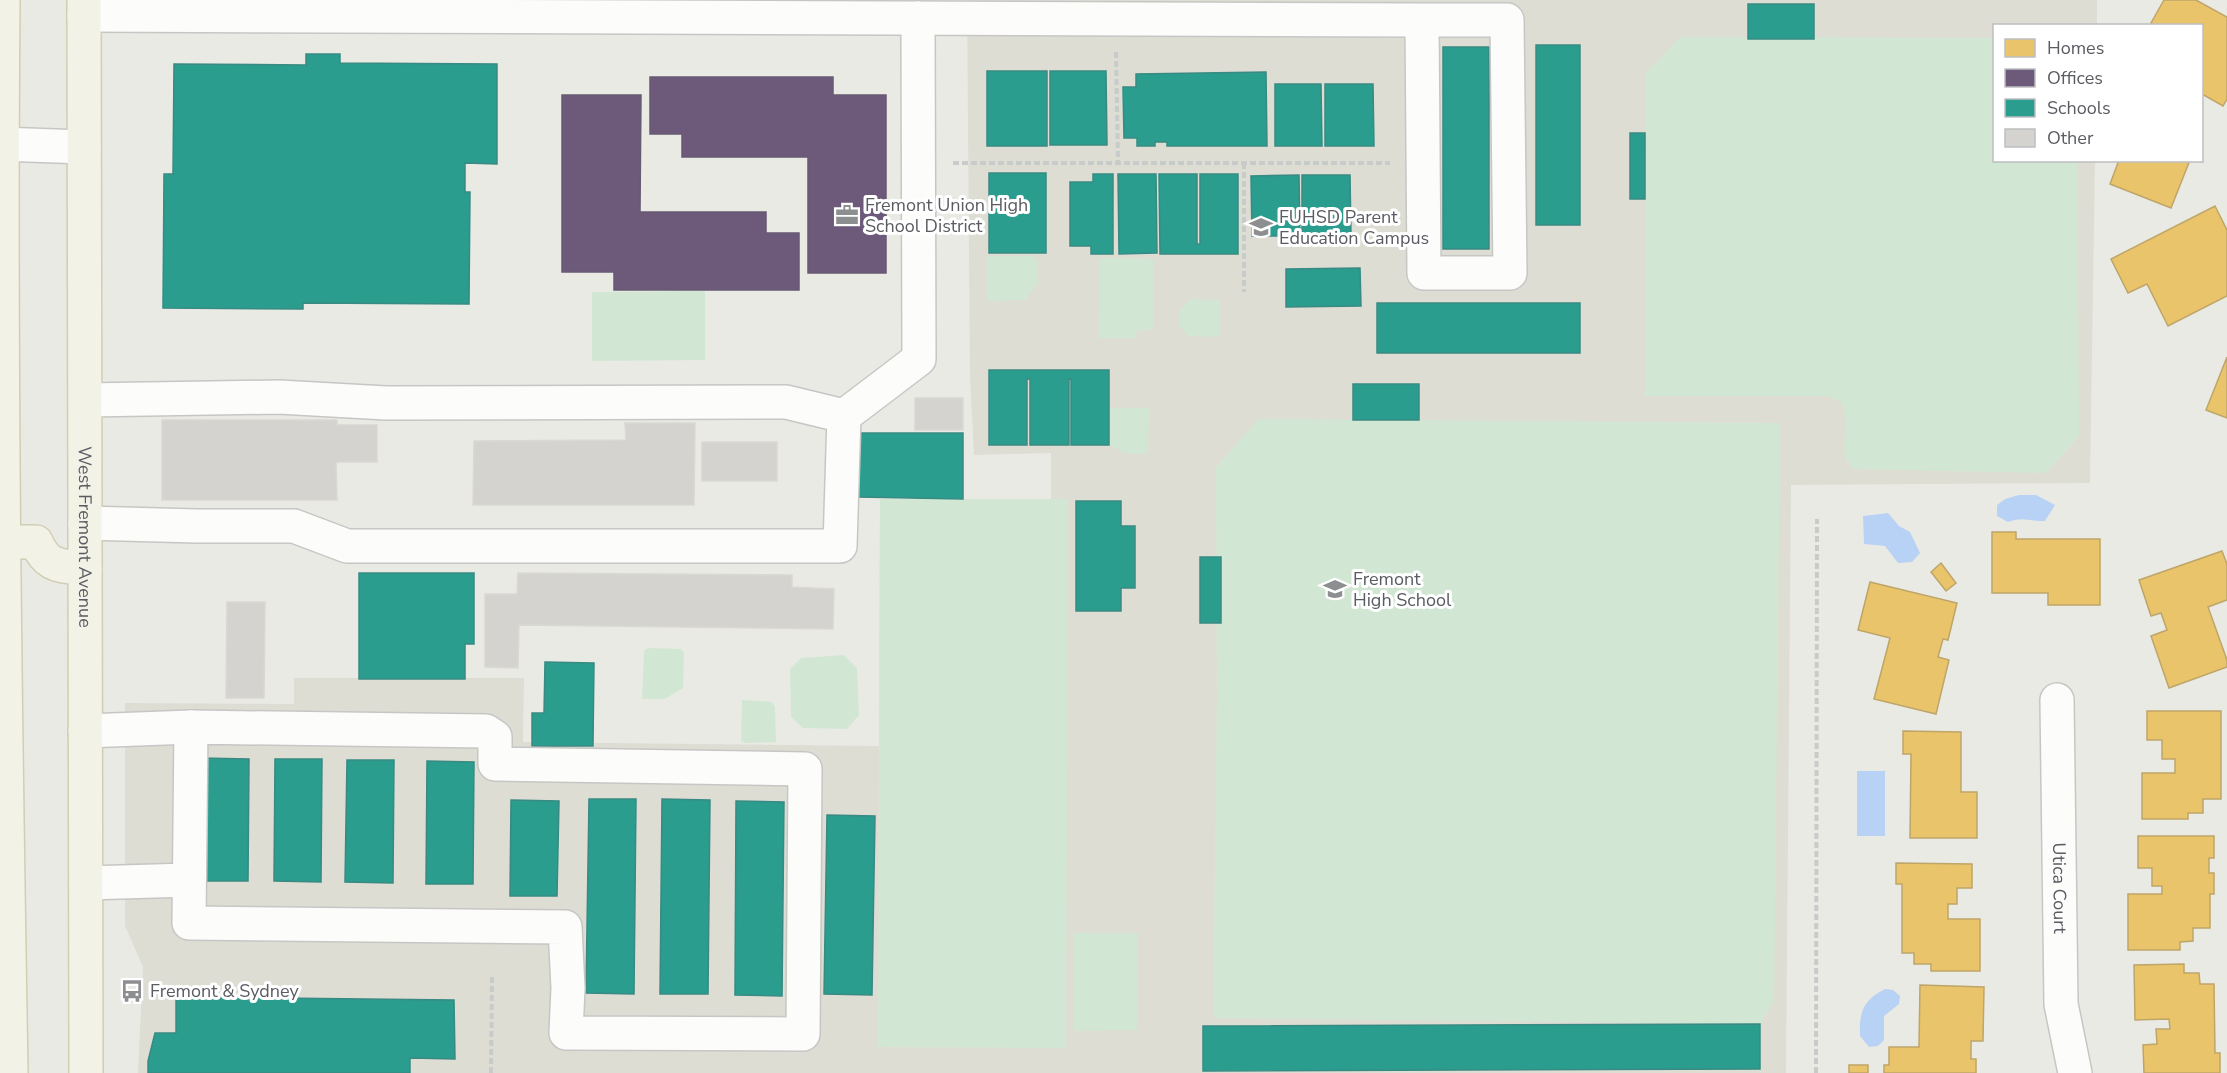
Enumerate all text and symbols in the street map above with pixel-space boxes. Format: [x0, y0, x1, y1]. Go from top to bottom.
legend [1993, 24, 2203, 162]
text: Homes [2047, 36, 2104, 60]
text: Offices [2047, 66, 2103, 90]
text: Schools [2047, 96, 2111, 120]
text: Other [2047, 126, 2094, 150]
place label: Fremont Union High School District [865, 193, 1028, 238]
office icon: Fremont Union High School District [834, 202, 860, 228]
place label: FUHSD Parent Education Campus [1279, 205, 1429, 250]
school or university icon: FUHSD Parent Education Campus [1248, 214, 1274, 240]
street label: West Fremont Avenue [73, 446, 97, 628]
place label: Fremont High School [1353, 567, 1452, 612]
school or university icon: Fremont High School [1322, 576, 1348, 602]
street label: Utica Court [2047, 842, 2072, 934]
bus stop icon: Fremont & Sydney [119, 978, 145, 1004]
place label: Fremont & Sydney [150, 979, 300, 1003]

